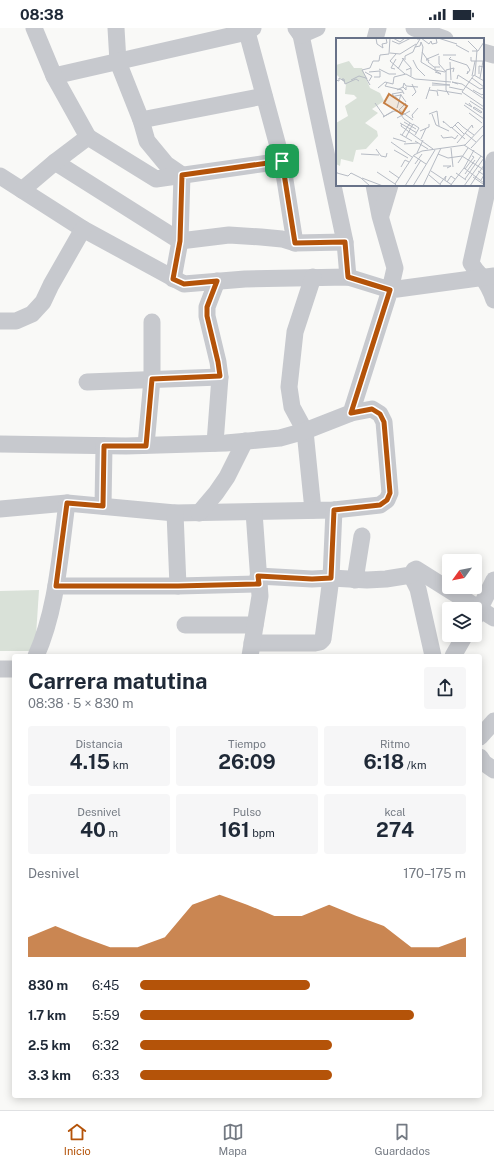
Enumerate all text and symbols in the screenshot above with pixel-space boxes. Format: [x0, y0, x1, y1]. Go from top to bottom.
text: 08:38 [20, 6, 64, 23]
inset map [336, 38, 484, 186]
pin [265, 144, 299, 178]
icon: arrive [271, 150, 293, 172]
north arrow [442, 554, 482, 594]
map controls [442, 554, 482, 642]
button: layers [442, 602, 482, 642]
button: share [424, 667, 466, 709]
text: Carrera matutina [28, 668, 207, 694]
text: 08:38 · 5 × 830 m [28, 696, 133, 711]
text: Distancia [75, 738, 123, 750]
text: Tiempo [228, 738, 266, 750]
text: Ritmo [380, 738, 410, 750]
text: 4.15 [70, 750, 110, 774]
text: 26:09 [218, 750, 276, 774]
text: 6:18 [364, 750, 404, 774]
text: km [110, 759, 128, 771]
text: /km [404, 759, 426, 771]
text: Desnivel [77, 806, 121, 818]
text: Pulso [233, 806, 261, 818]
text: kcal [384, 806, 406, 818]
text: 40 [80, 818, 106, 842]
text: 161 [219, 818, 250, 842]
text: 274 [376, 818, 414, 842]
text: m [106, 827, 118, 839]
text: bpm [250, 827, 275, 839]
text: Desnivel [28, 866, 79, 881]
text: 170–175 m [403, 866, 466, 881]
text: 830 m [28, 978, 68, 993]
text: 6:45 [92, 978, 119, 993]
text: 1.7 km [28, 1008, 66, 1023]
text: 5:59 [92, 1008, 120, 1023]
text: 2.5 km [28, 1038, 71, 1053]
text: 6:32 [92, 1038, 119, 1053]
text: 3.3 km [28, 1068, 71, 1083]
text: 6:33 [92, 1068, 119, 1083]
tab: Inicio [64, 1121, 91, 1157]
tab: Mapa [218, 1121, 247, 1157]
tab: Guardados [374, 1121, 430, 1157]

